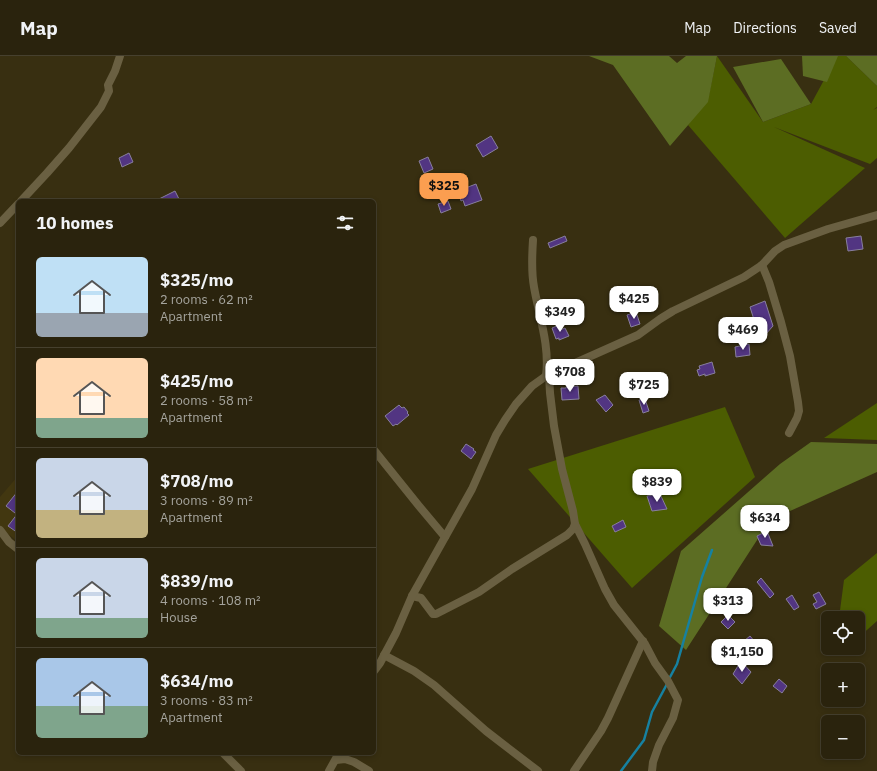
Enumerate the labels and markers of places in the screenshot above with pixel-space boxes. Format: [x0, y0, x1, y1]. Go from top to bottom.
pin: $325 [420, 173, 468, 207]
pin: $425 [610, 286, 658, 320]
pin: $349 [536, 299, 584, 333]
pin: $469 [719, 317, 767, 351]
pin: $708 [546, 359, 594, 393]
pin: $725 [620, 372, 668, 406]
pin: $839 [633, 469, 681, 503]
pin: $634 [741, 505, 789, 539]
pin: $313 [704, 588, 752, 622]
pin: $1,150 [709, 639, 775, 673]

